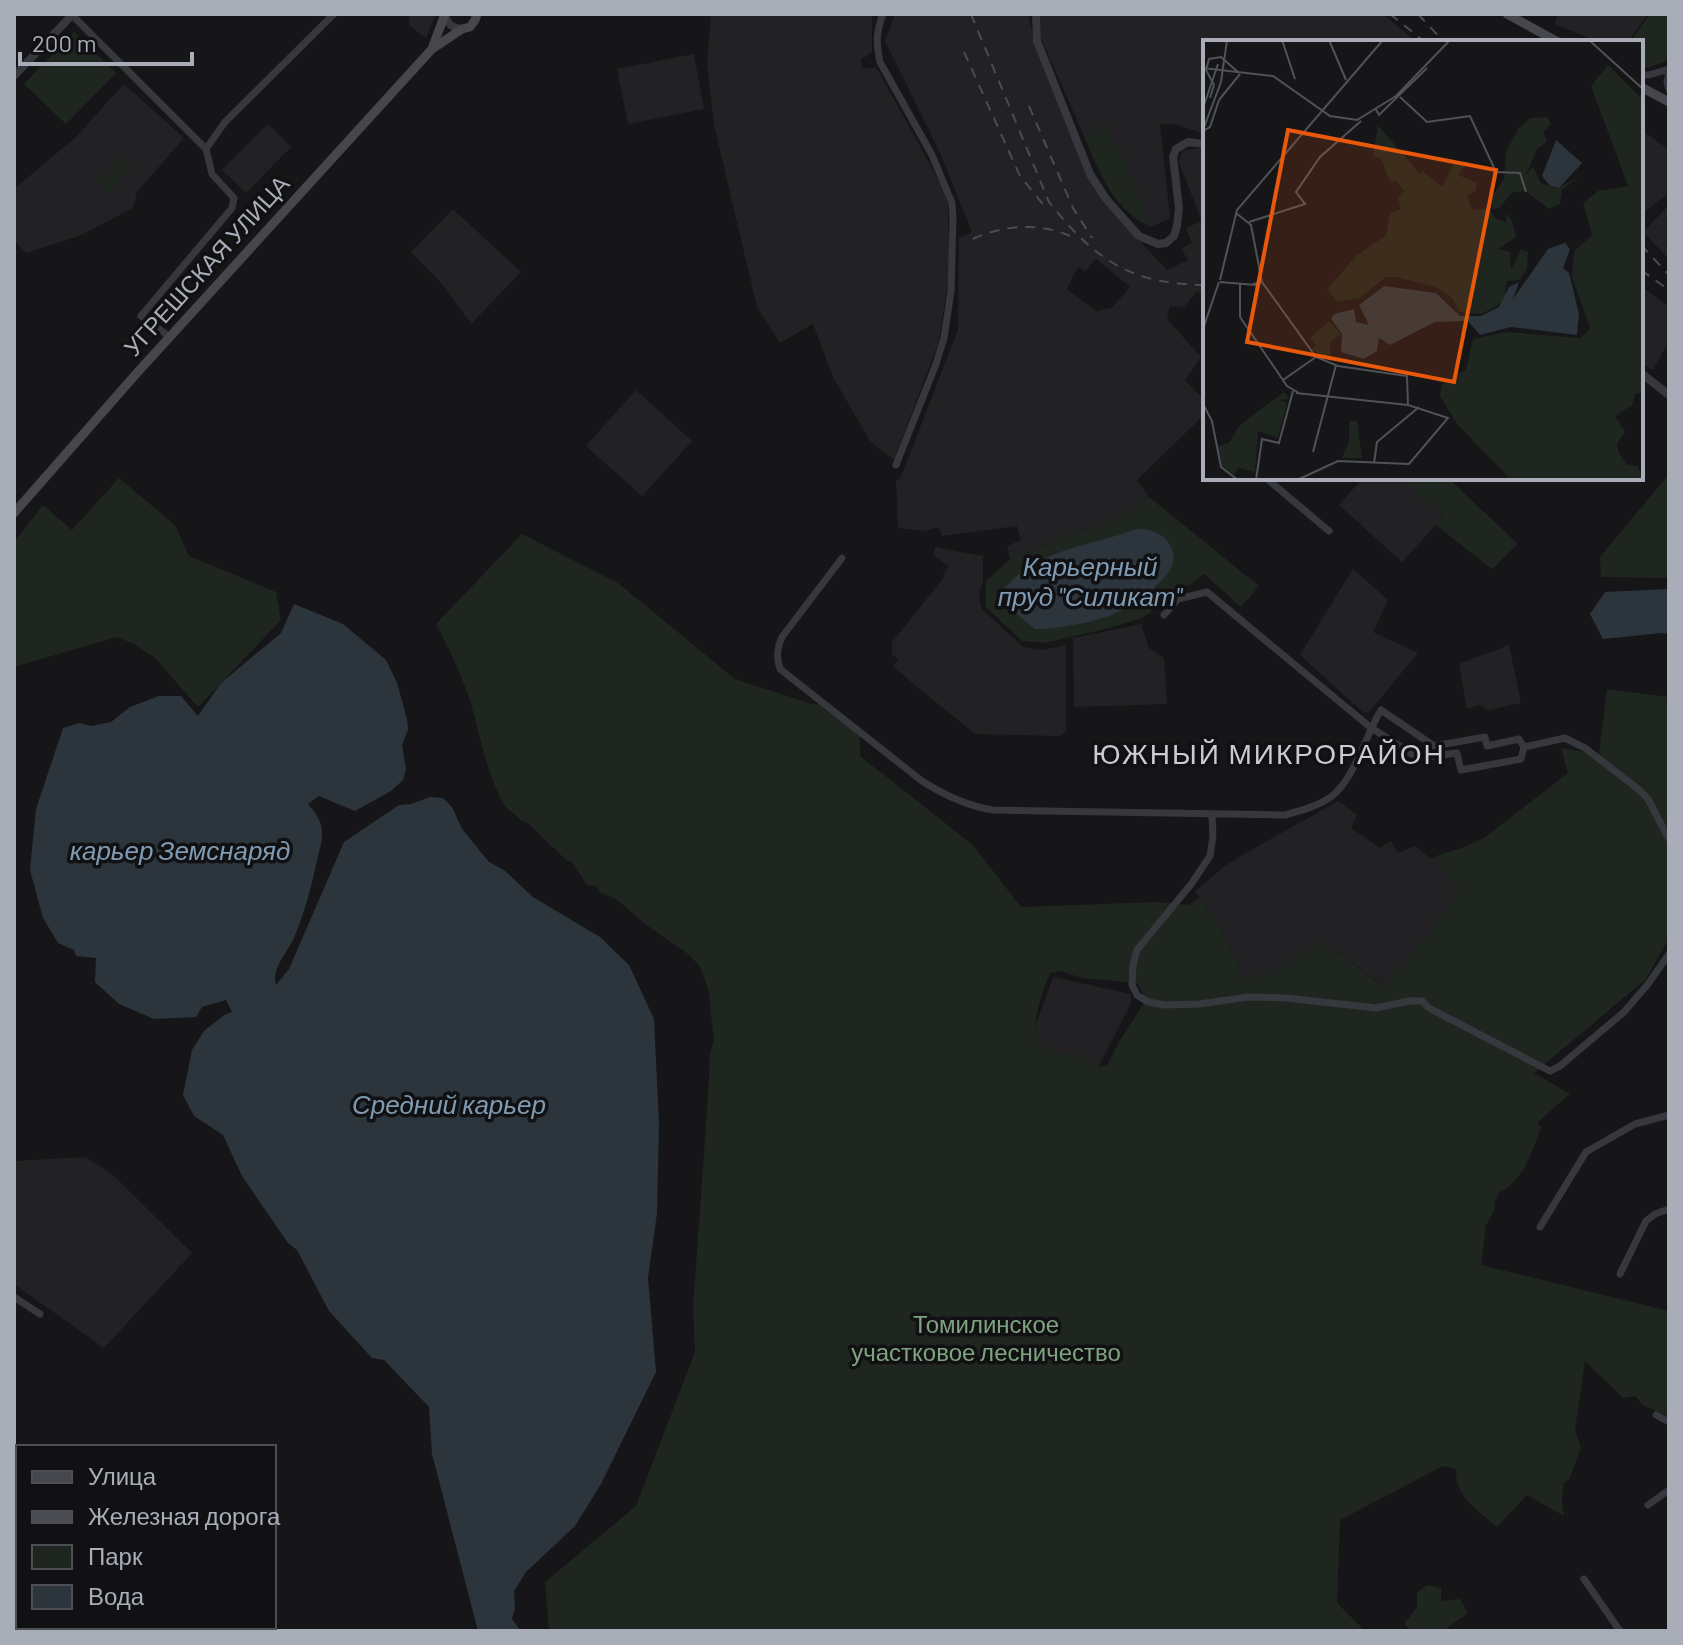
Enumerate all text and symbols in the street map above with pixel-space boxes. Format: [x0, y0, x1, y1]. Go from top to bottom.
scale bar [20, 16, 192, 66]
text: 200 m [32, 28, 97, 57]
inset map [1203, 40, 1643, 480]
street label: УГРЕШСКАЯ УЛИЦА [117, 169, 295, 361]
water label: Карьерный пруд "Силикат" [998, 550, 1184, 611]
district label: ЮЖНЫЙ МИКРОРАЙОН [1092, 736, 1446, 770]
water label: карьер Земснаряд [70, 834, 290, 865]
water label: Средний карьер [352, 1088, 546, 1119]
park label: Томилинское участковое лесничество [851, 1309, 1121, 1366]
legend [16, 1445, 276, 1629]
text: Улица [88, 1461, 157, 1490]
text: Железная дорога [88, 1501, 281, 1530]
text: Парк [88, 1541, 143, 1570]
text: Вода [88, 1581, 145, 1610]

